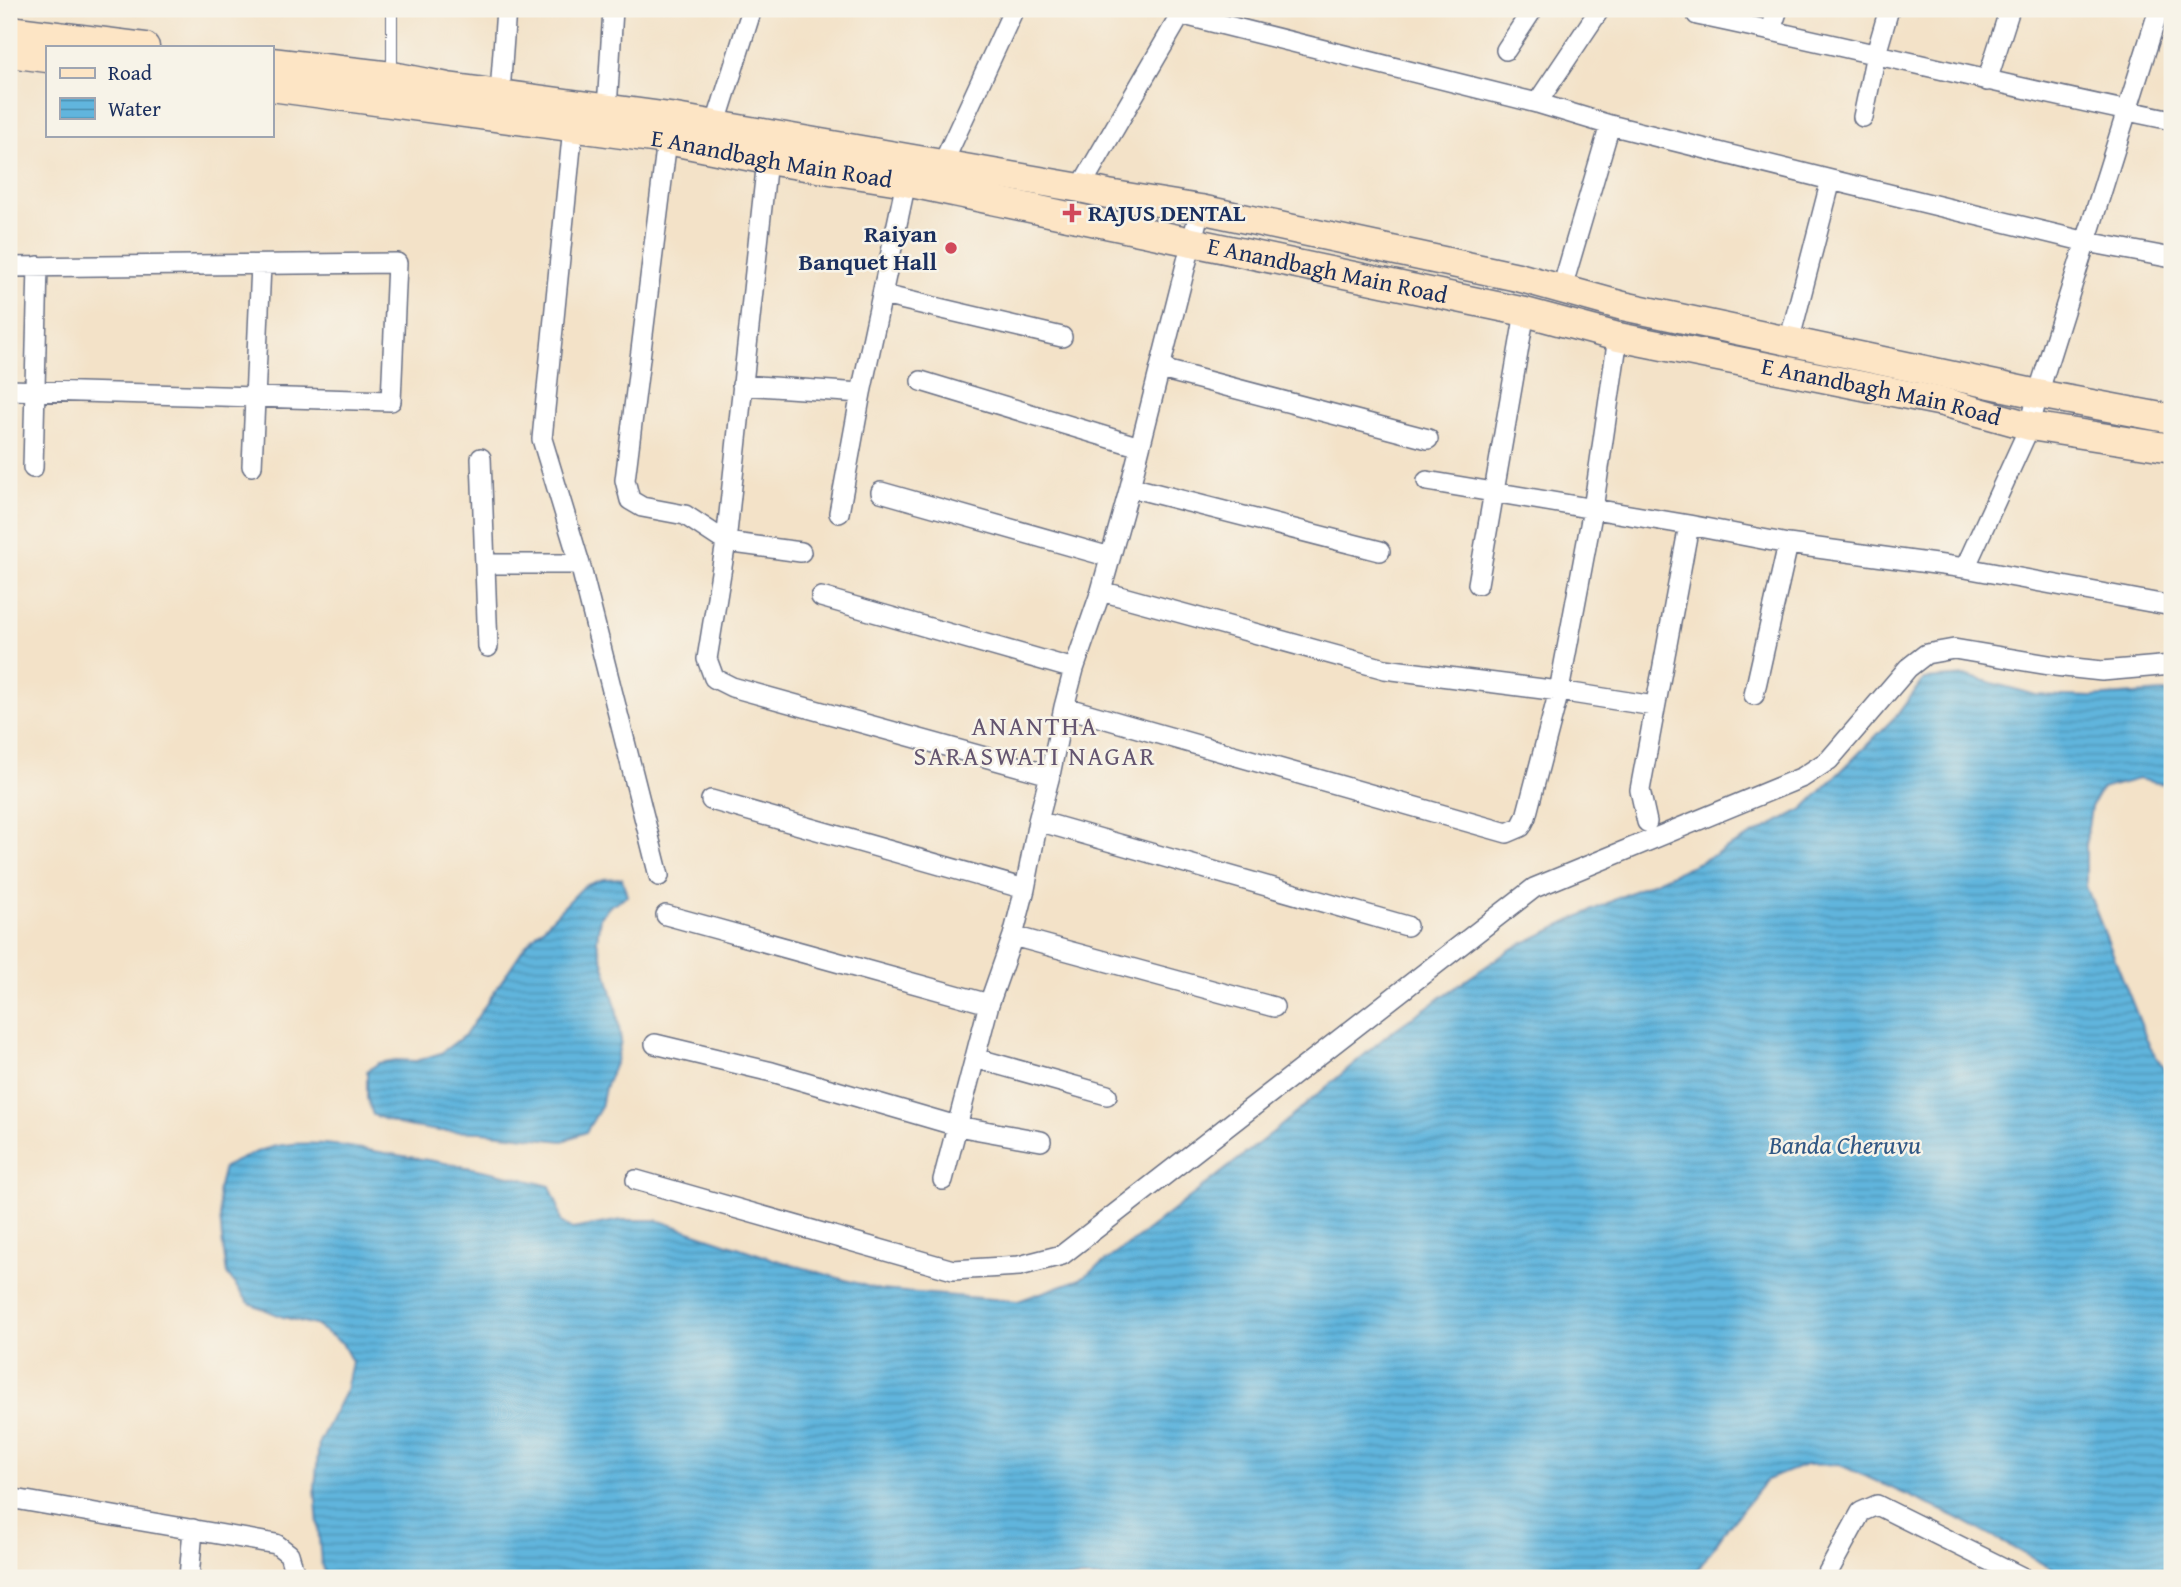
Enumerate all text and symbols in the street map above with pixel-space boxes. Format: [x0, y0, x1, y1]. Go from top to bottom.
legend [46, 46, 273, 136]
text: Road [108, 57, 153, 88]
text: Water [108, 93, 161, 124]
street label: E Anandbagh Main Road [649, 120, 895, 197]
place label: RAJUS DENTAL [1088, 195, 1246, 230]
marker: RAJUS DENTAL [1062, 203, 1082, 223]
place label: Raiyan Banquet Hall [799, 216, 938, 279]
street label: E Anandbagh Main Road [1204, 228, 1451, 312]
marker: Raiyan Banquet Hall [943, 240, 959, 256]
street label: E Anandbagh Main Road [1759, 348, 2006, 434]
district label: ANANTHA SARASWATI NAGAR [913, 706, 1157, 775]
water label: Banda Cheruvu [1768, 1125, 1921, 1164]

